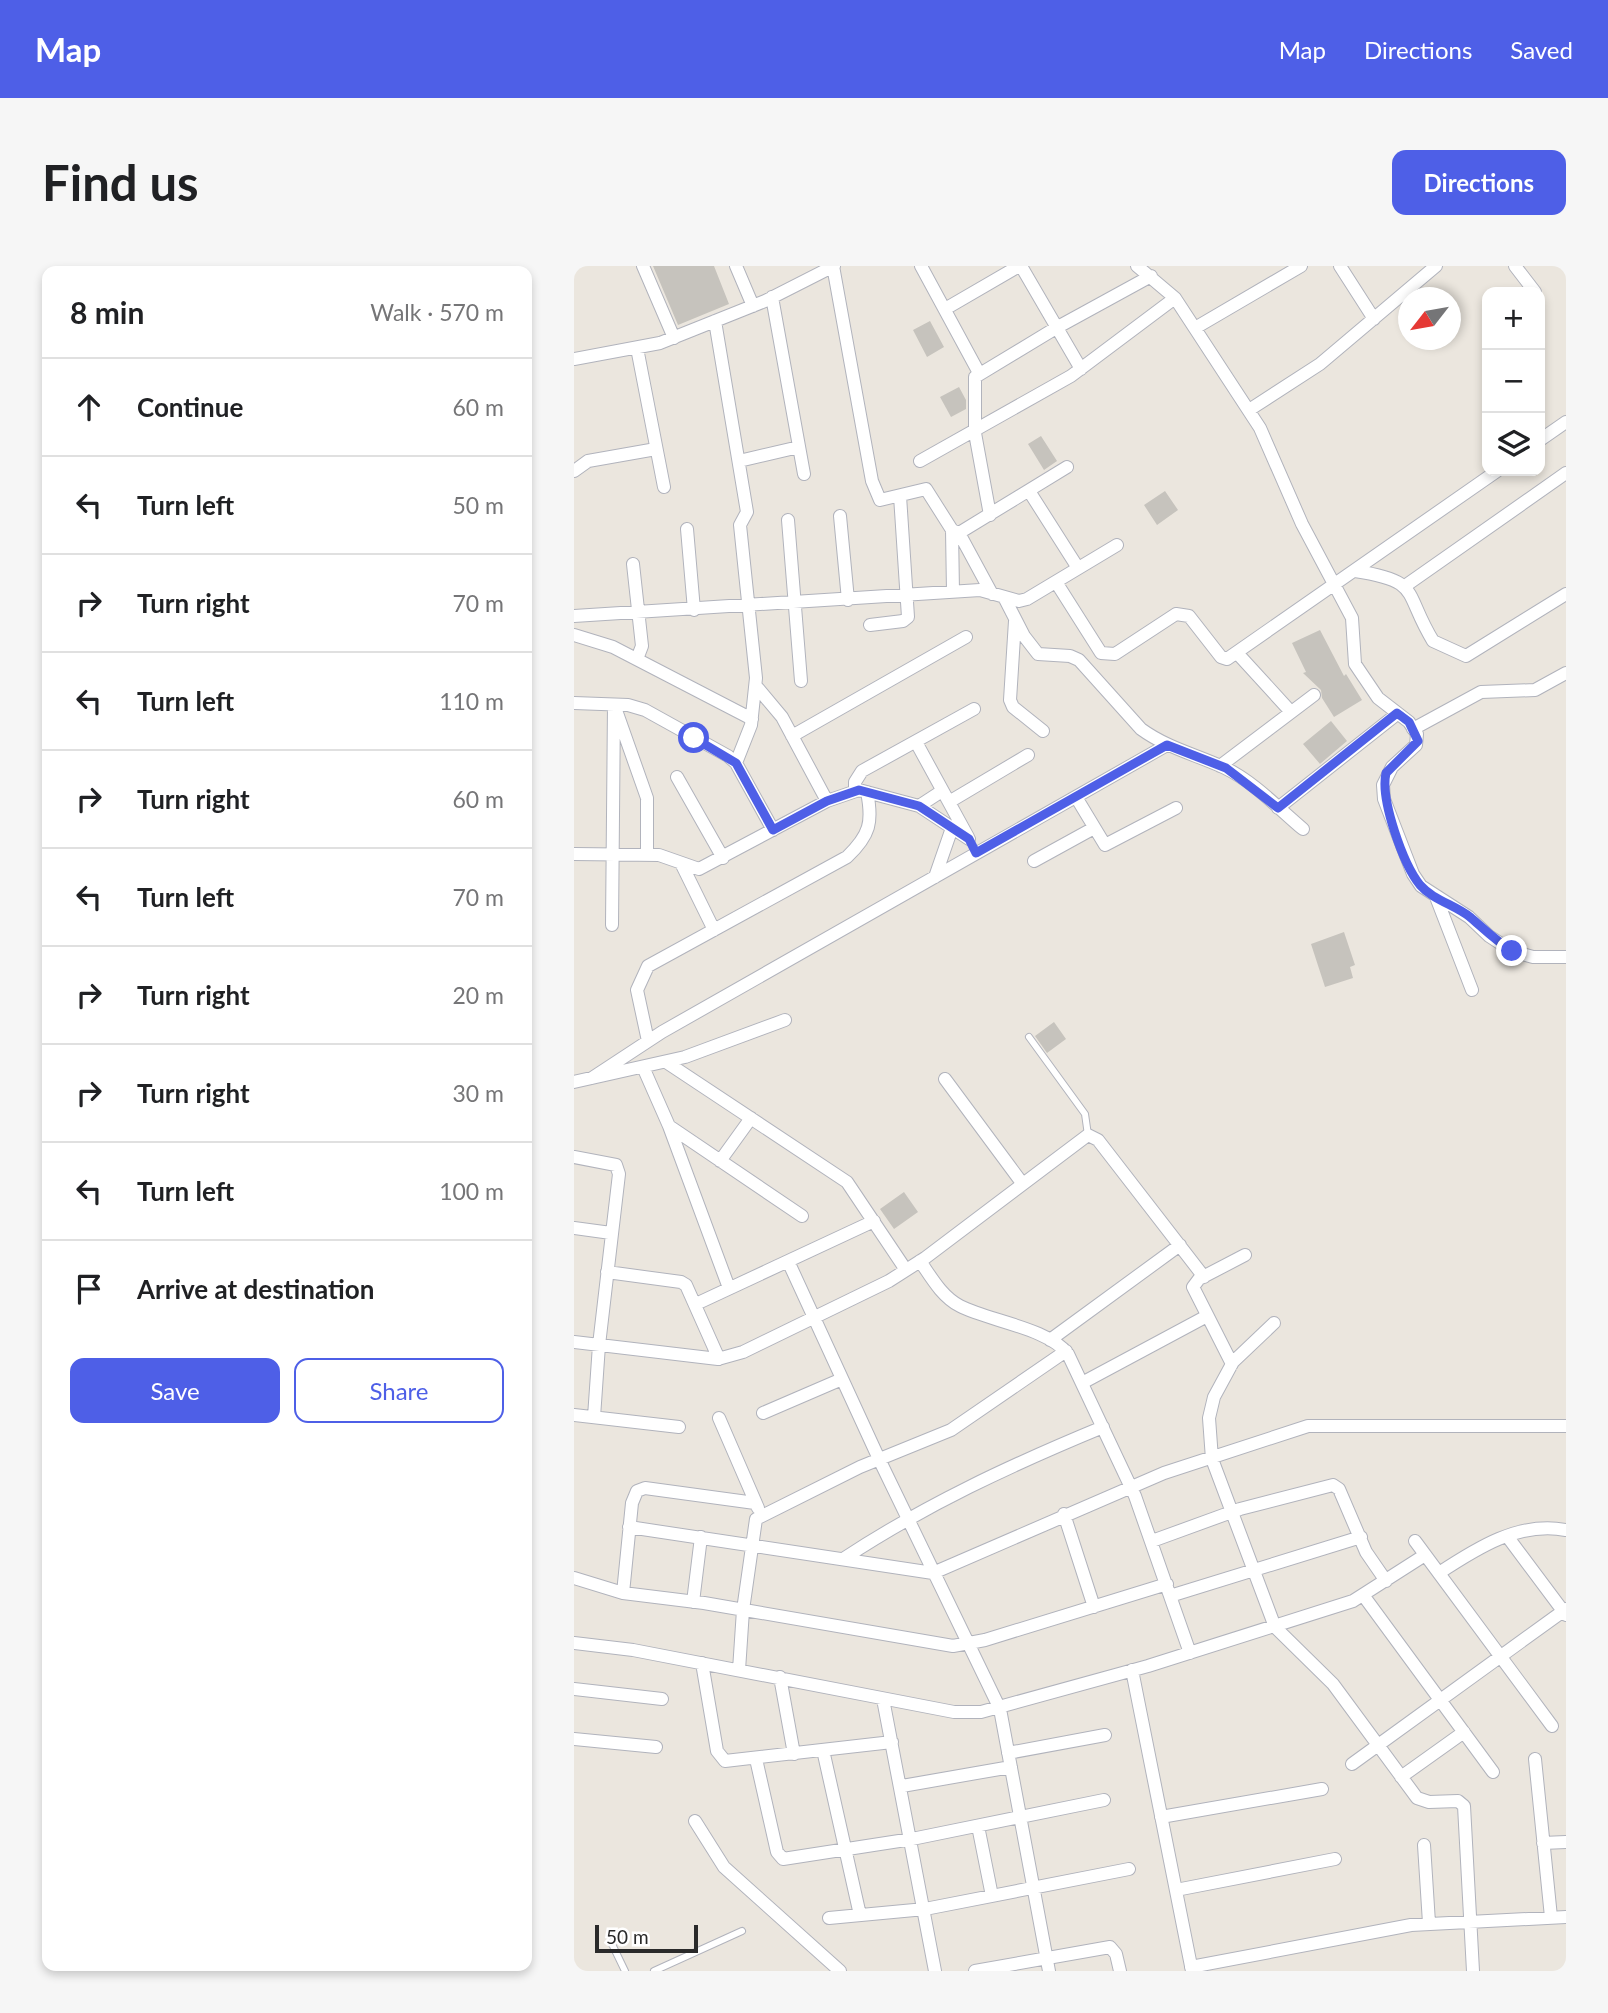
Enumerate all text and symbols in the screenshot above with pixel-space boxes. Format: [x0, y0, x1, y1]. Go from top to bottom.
text: Map [35, 29, 101, 69]
text: Map [1279, 35, 1326, 64]
text: Directions [1364, 35, 1472, 64]
text: Saved [1510, 35, 1573, 64]
button: Directions [1392, 150, 1566, 215]
text: Find us [42, 153, 199, 211]
north arrow [1398, 287, 1461, 350]
map controls [1482, 287, 1545, 476]
button: + [1482, 287, 1545, 350]
text: 8 min [70, 294, 144, 330]
text: Walk · 570 m [370, 298, 504, 326]
button: − [1482, 350, 1545, 413]
icon: ahead [70, 388, 108, 426]
text: Continue [137, 391, 243, 423]
text: 60 m [453, 393, 504, 421]
button: layers [1482, 413, 1545, 476]
icon: left [70, 486, 108, 524]
text: Turn left [137, 489, 234, 521]
text: 50 m [453, 491, 504, 519]
icon: right [70, 584, 108, 622]
text: Turn right [137, 587, 250, 619]
text: 70 m [453, 589, 504, 617]
icon: left [70, 682, 108, 720]
text: Turn left [137, 685, 234, 717]
text: 110 m [439, 687, 504, 715]
route start [678, 722, 709, 753]
icon: right [70, 780, 108, 818]
text: Turn right [137, 783, 250, 815]
text: 60 m [453, 785, 504, 813]
icon: left [70, 878, 108, 916]
text: Turn left [137, 881, 234, 913]
text: 70 m [453, 883, 504, 911]
route end [1496, 935, 1527, 966]
icon: right [70, 976, 108, 1014]
text: Turn right [137, 979, 250, 1011]
text: 20 m [453, 981, 504, 1009]
icon: right [70, 1074, 108, 1112]
text: Turn right [137, 1077, 250, 1109]
text: 30 m [453, 1079, 504, 1107]
icon: left [70, 1172, 108, 1210]
text: Turn left [137, 1175, 234, 1207]
text: 100 m [439, 1177, 504, 1205]
icon: arrive [70, 1270, 108, 1308]
text: Arrive at destination [137, 1273, 374, 1305]
button: Save [70, 1358, 280, 1423]
button: Share [294, 1358, 504, 1423]
scale bar [595, 1922, 698, 1954]
text: 50 m [606, 1925, 649, 1948]

